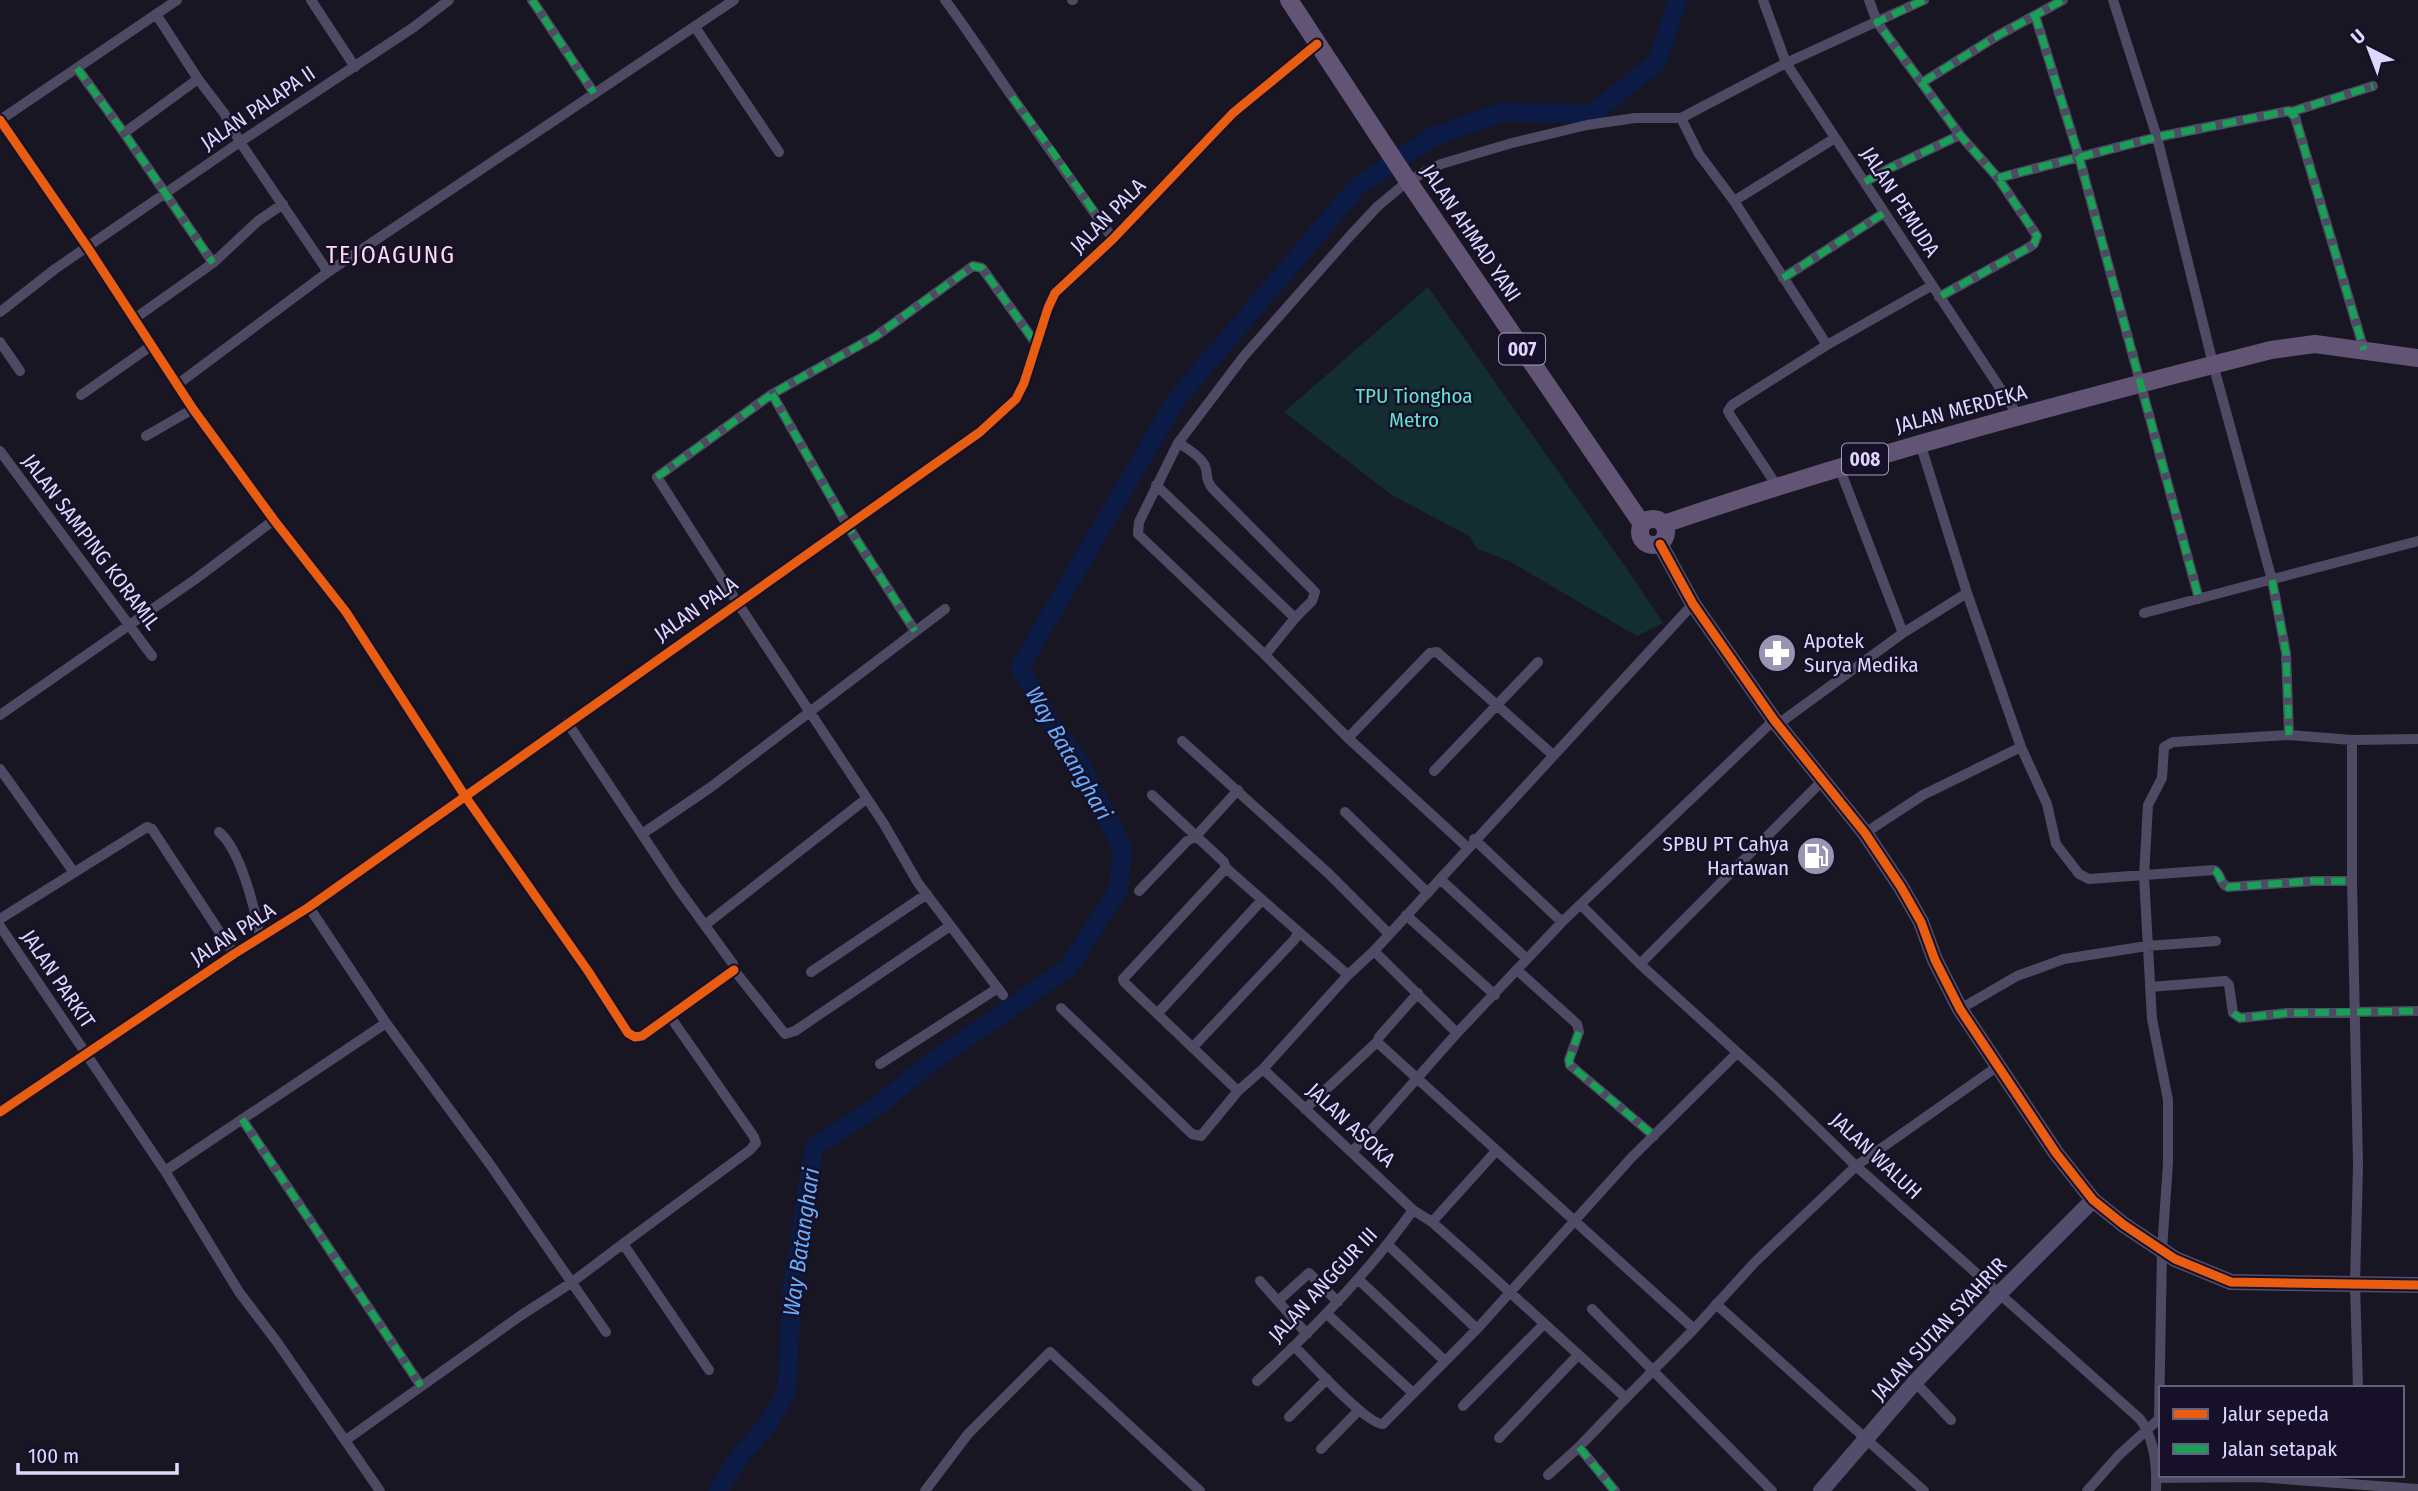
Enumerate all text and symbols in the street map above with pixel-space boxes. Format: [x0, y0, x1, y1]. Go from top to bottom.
north arrow [2334, 14, 2404, 84]
text: U [2346, 24, 2370, 49]
street label: JALAN PALAPA II [196, 60, 320, 156]
street label: JALAN PEMUDA [1855, 142, 1945, 262]
street label: JALAN AHMAD YANI [1415, 159, 1527, 307]
street label: JALAN PALA [1065, 173, 1151, 259]
district label: TEJOAGUNG [326, 241, 456, 269]
road number: 007 [1499, 334, 1545, 364]
street label: JALAN MERDEKA [1892, 379, 2030, 439]
park label: TPU Tionghoa Metro [1355, 383, 1473, 433]
road number: 008 [1842, 444, 1888, 474]
street label: JALAN SAMPING KORAMIL [16, 449, 166, 636]
street label: JALAN PALA [649, 571, 743, 647]
place label: Apotek Surya Medika [1804, 628, 1919, 678]
pharmacy icon: Apotek Surya Medika [1756, 632, 1798, 674]
water label: Way Batanghari [1020, 681, 1119, 825]
place label: SPBU PT Cahya Hartawan [1663, 831, 1789, 881]
fuel station icon: SPBU PT Cahya Hartawan [1795, 835, 1837, 877]
street label: JALAN PALA [186, 897, 280, 971]
street label: JALAN PARKIT [16, 925, 101, 1033]
street label: JALAN ASOKA [1301, 1077, 1401, 1173]
street label: JALAN WALUH [1825, 1107, 1927, 1205]
water label: Way Batanghari [777, 1166, 825, 1318]
street label: JALAN ANGGUR III [1263, 1222, 1383, 1348]
street label: JALAN SUTAN SYAHRIR [1866, 1252, 2012, 1406]
legend [2159, 1386, 2404, 1477]
text: Jalur sepeda [2222, 1401, 2329, 1427]
scale bar [18, 1432, 177, 1476]
text: Jalan setapak [2222, 1436, 2337, 1462]
text: 100 m [28, 1443, 79, 1469]

